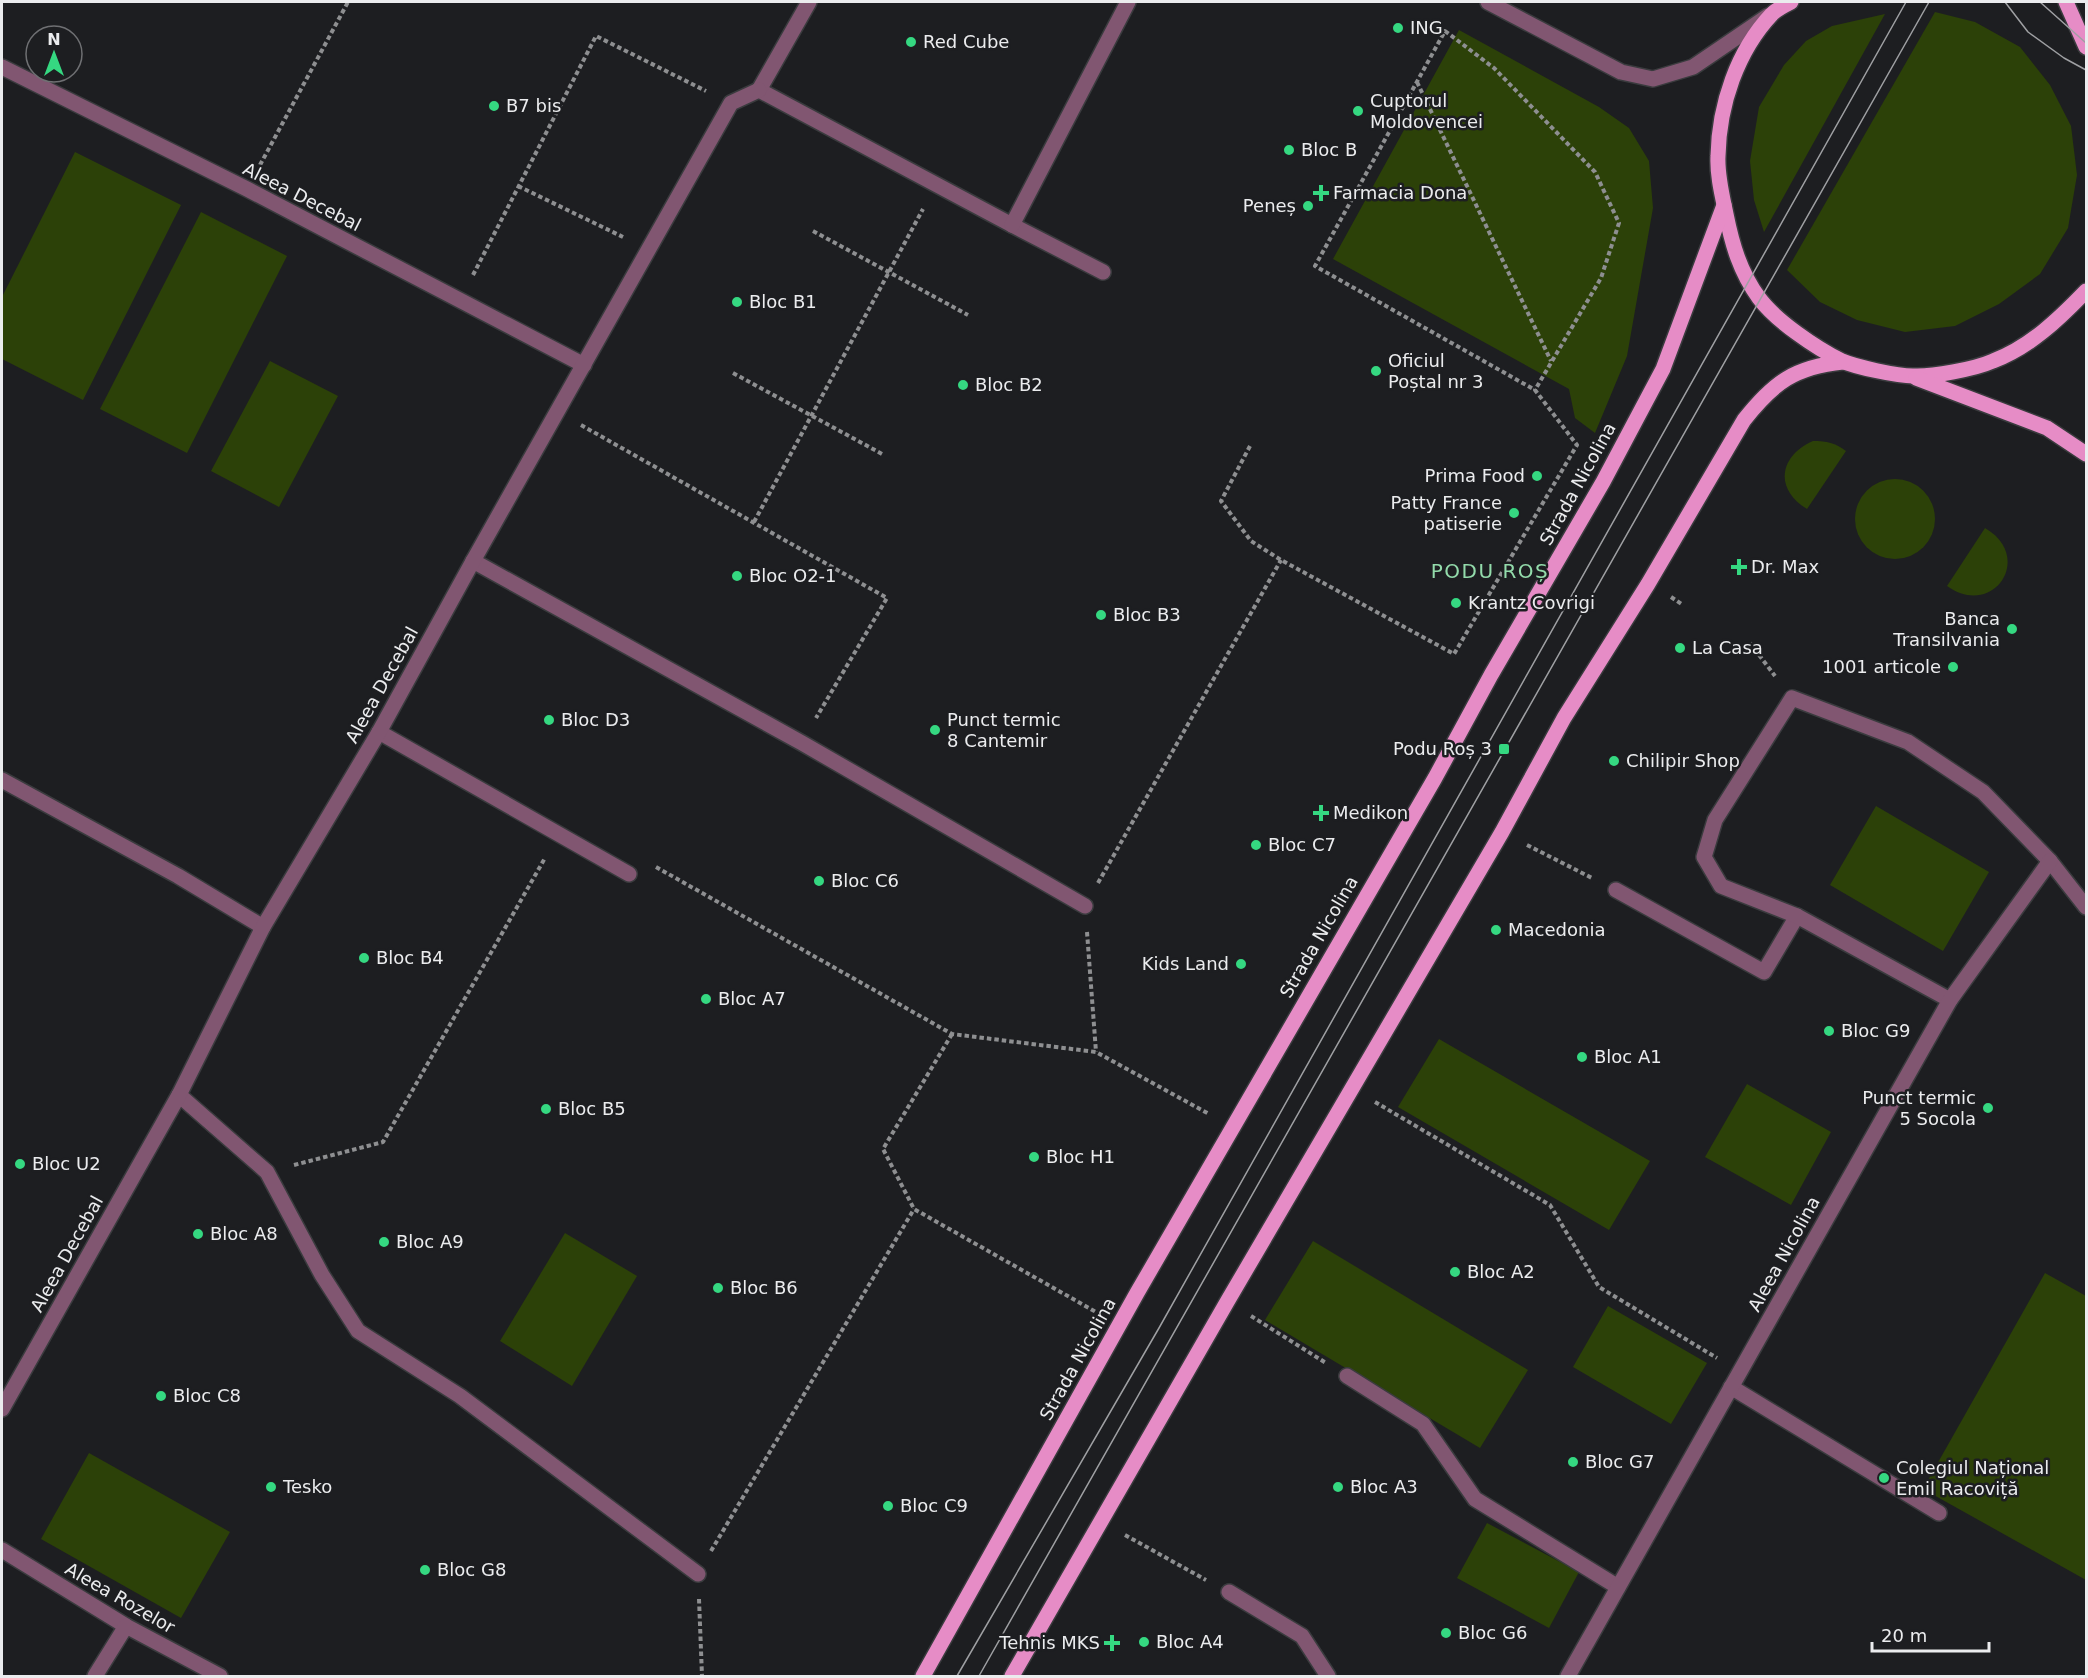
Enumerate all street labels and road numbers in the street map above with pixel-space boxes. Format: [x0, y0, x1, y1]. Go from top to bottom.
street label: Aleea Decebal [240, 158, 365, 235]
street label: Strada Nicolina [1535, 419, 1620, 549]
street label: Aleea Decebal [341, 623, 422, 747]
street label: Strada Nicolina [1275, 872, 1362, 1001]
street label: Aleea Decebal [26, 1192, 107, 1316]
street label: Aleea Nicolina [1743, 1193, 1824, 1315]
street label: Strada Nicolina [1035, 1294, 1120, 1424]
street label: Aleea Rozelor [62, 1558, 179, 1638]

